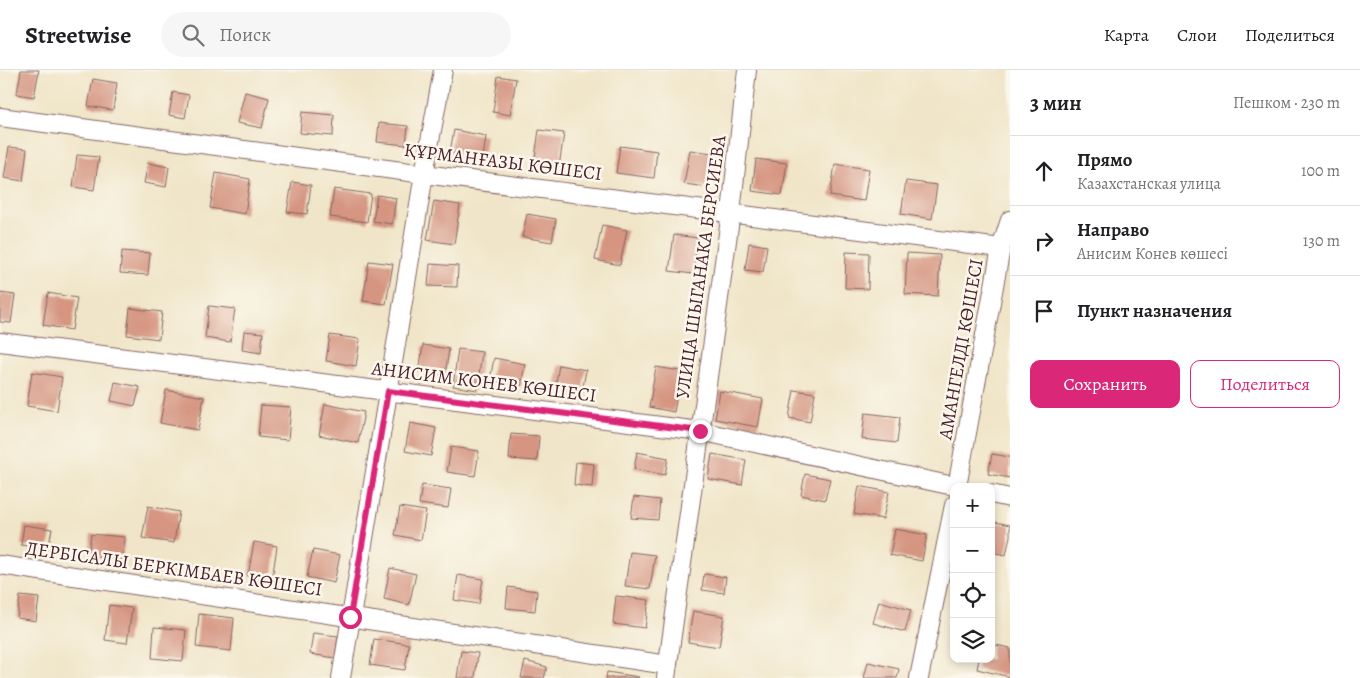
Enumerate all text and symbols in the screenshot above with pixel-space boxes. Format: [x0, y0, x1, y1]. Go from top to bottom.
search box [161, 12, 511, 57]
text: Streetwise [25, 19, 131, 51]
icon: search [179, 21, 207, 49]
text: Поиск [219, 22, 271, 48]
text: Карта [1104, 23, 1149, 47]
text: Слои [1177, 23, 1217, 47]
text: Поделиться [1245, 23, 1335, 47]
text: 3 мин [1030, 89, 1082, 117]
text: Пешком · 230 m [1233, 92, 1340, 114]
street label: УЛИЦА ШЫГАНАКА БЕРСИЕВА [670, 133, 732, 400]
street label: ҚҰРМАНҒАЗЫ КӨШЕСІ [403, 137, 603, 187]
text: Прямо [1077, 147, 1132, 173]
icon: ahead [1030, 157, 1058, 185]
text: 100 m [1301, 160, 1340, 182]
text: Казахстанская улица [1077, 173, 1221, 195]
text: Направо [1077, 217, 1149, 243]
icon: right [1030, 227, 1058, 255]
text: 130 m [1303, 230, 1340, 252]
text: Анисим Конев көшесі [1077, 243, 1228, 265]
street label: АМАНГЕЛДІ КӨШЕСІ [932, 257, 990, 442]
icon: arrive [1030, 297, 1058, 325]
text: Пункт назначения [1077, 298, 1232, 324]
street label: АНИСИМ КОНЕВ КӨШЕСІ [369, 355, 598, 409]
button: Сохранить [1030, 360, 1180, 408]
button: Поделиться [1190, 360, 1340, 408]
route end [689, 420, 712, 443]
map controls [950, 483, 995, 663]
button: + [950, 483, 995, 528]
button: − [950, 528, 995, 573]
street label: ДЕРБІСАЛЫ БЕРКІМБАЕВ КӨШЕСІ [24, 535, 324, 603]
button: locate [950, 573, 995, 618]
route start [339, 606, 362, 629]
button: layers [950, 618, 995, 663]

